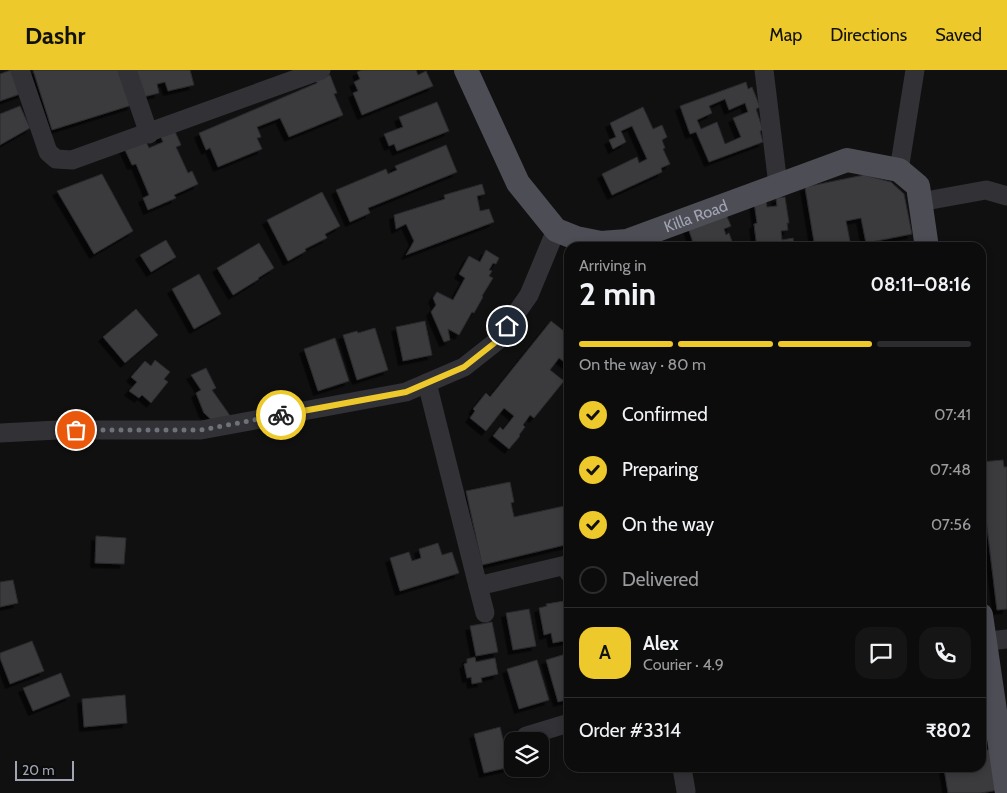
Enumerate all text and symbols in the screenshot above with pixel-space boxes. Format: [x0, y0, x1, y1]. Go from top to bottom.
text: Dashr [25, 21, 85, 50]
text: Map [769, 24, 802, 46]
text: Directions [830, 24, 907, 46]
text: Saved [935, 24, 982, 46]
street label: Killa Road [661, 196, 730, 237]
text: Arriving in [579, 256, 646, 275]
text: 08:11–08:16 [871, 273, 971, 296]
text: 2 min [579, 274, 656, 313]
pin [486, 305, 528, 347]
icon: home [493, 312, 521, 340]
text: On the way · 80 m [579, 355, 706, 374]
courier [256, 390, 306, 440]
icon: bike [267, 401, 295, 429]
icon: check [579, 401, 607, 429]
text: Confirmed [622, 403, 708, 426]
text: 07:41 [934, 405, 971, 424]
pin [55, 409, 97, 451]
icon: bag [62, 416, 90, 444]
icon: check [579, 456, 607, 484]
text: Preparing [622, 458, 698, 481]
text: 07:48 [930, 460, 971, 479]
icon: check [579, 511, 607, 539]
text: On the way [622, 513, 714, 536]
text: 07:56 [931, 515, 971, 534]
text: Delivered [622, 568, 699, 591]
button: chat [855, 627, 907, 679]
button: phone [919, 627, 971, 679]
text: Alex [643, 632, 679, 655]
text: A [599, 641, 611, 664]
text: Courier · 4.9 [643, 655, 724, 674]
text: Order #3314 [579, 719, 681, 742]
text: ₹802 [926, 719, 971, 742]
map controls [504, 732, 549, 777]
button: layers [504, 732, 549, 777]
scale bar [15, 758, 74, 781]
text: 20 m [22, 761, 55, 779]

